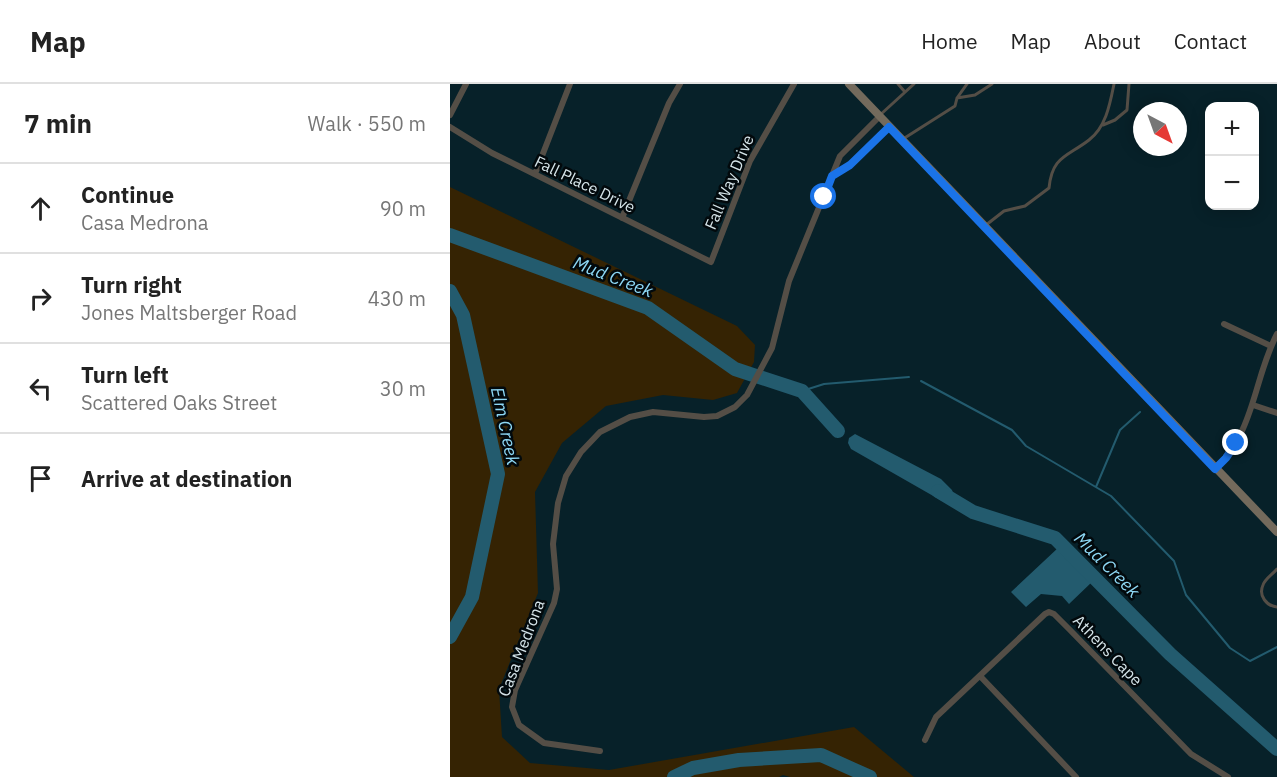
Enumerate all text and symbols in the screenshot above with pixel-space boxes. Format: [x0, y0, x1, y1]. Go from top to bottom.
text: Map [30, 23, 86, 60]
text: Home [921, 27, 978, 55]
text: Map [1011, 27, 1051, 55]
text: About [1084, 27, 1141, 55]
text: Contact [1174, 27, 1247, 55]
north arrow [1133, 102, 1187, 156]
map controls [1205, 102, 1259, 210]
button: + [1205, 102, 1259, 156]
text: 7 min [24, 106, 92, 140]
text: Walk · 550 m [308, 110, 426, 137]
street label: Fall Way Drive [700, 132, 758, 232]
street label: Fall Place Drive [531, 151, 639, 217]
button: − [1205, 156, 1259, 210]
text: Continue [81, 180, 174, 209]
route start [810, 183, 836, 209]
icon: ahead [24, 192, 57, 225]
text: 90 m [380, 195, 426, 222]
text: Casa Medrona [81, 209, 209, 236]
water label: Mud Creek [570, 251, 657, 303]
text: Turn right [81, 270, 182, 299]
icon: right [24, 282, 57, 315]
text: 430 m [368, 285, 426, 312]
text: Jones Maltsberger Road [81, 299, 297, 326]
text: Turn left [81, 360, 169, 389]
icon: left [24, 372, 57, 405]
text: 30 m [380, 375, 426, 402]
water label: Elm Creek [486, 385, 525, 468]
text: Scattered Oaks Street [81, 389, 277, 416]
route end [1222, 429, 1248, 455]
icon: arrive [24, 462, 57, 495]
text: Arrive at destination [81, 464, 292, 493]
water label: Mud Creek [1070, 527, 1146, 603]
street label: Casa Medrona [493, 596, 549, 699]
street label: Athens Cape [1069, 610, 1147, 690]

